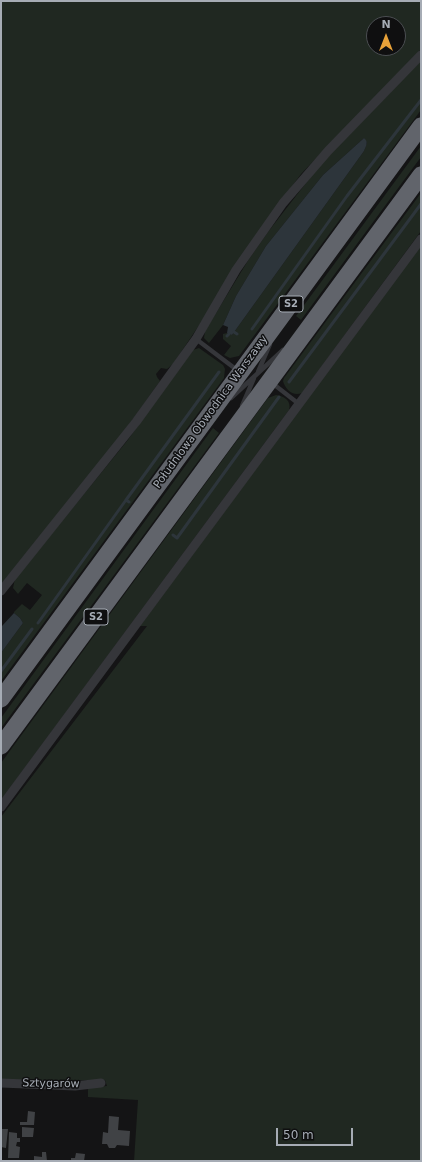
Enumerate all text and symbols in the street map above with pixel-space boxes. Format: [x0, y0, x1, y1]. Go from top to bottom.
north arrow [366, 16, 406, 56]
text: N [381, 18, 391, 31]
road number: S2 [279, 296, 303, 312]
street label: Południowa Obwodnica Warszawy [151, 333, 271, 491]
road number: S2 [84, 609, 108, 625]
street label: Sztygarów [22, 1077, 80, 1091]
scale bar [278, 1120, 355, 1146]
text: 50 m [283, 1128, 314, 1142]

